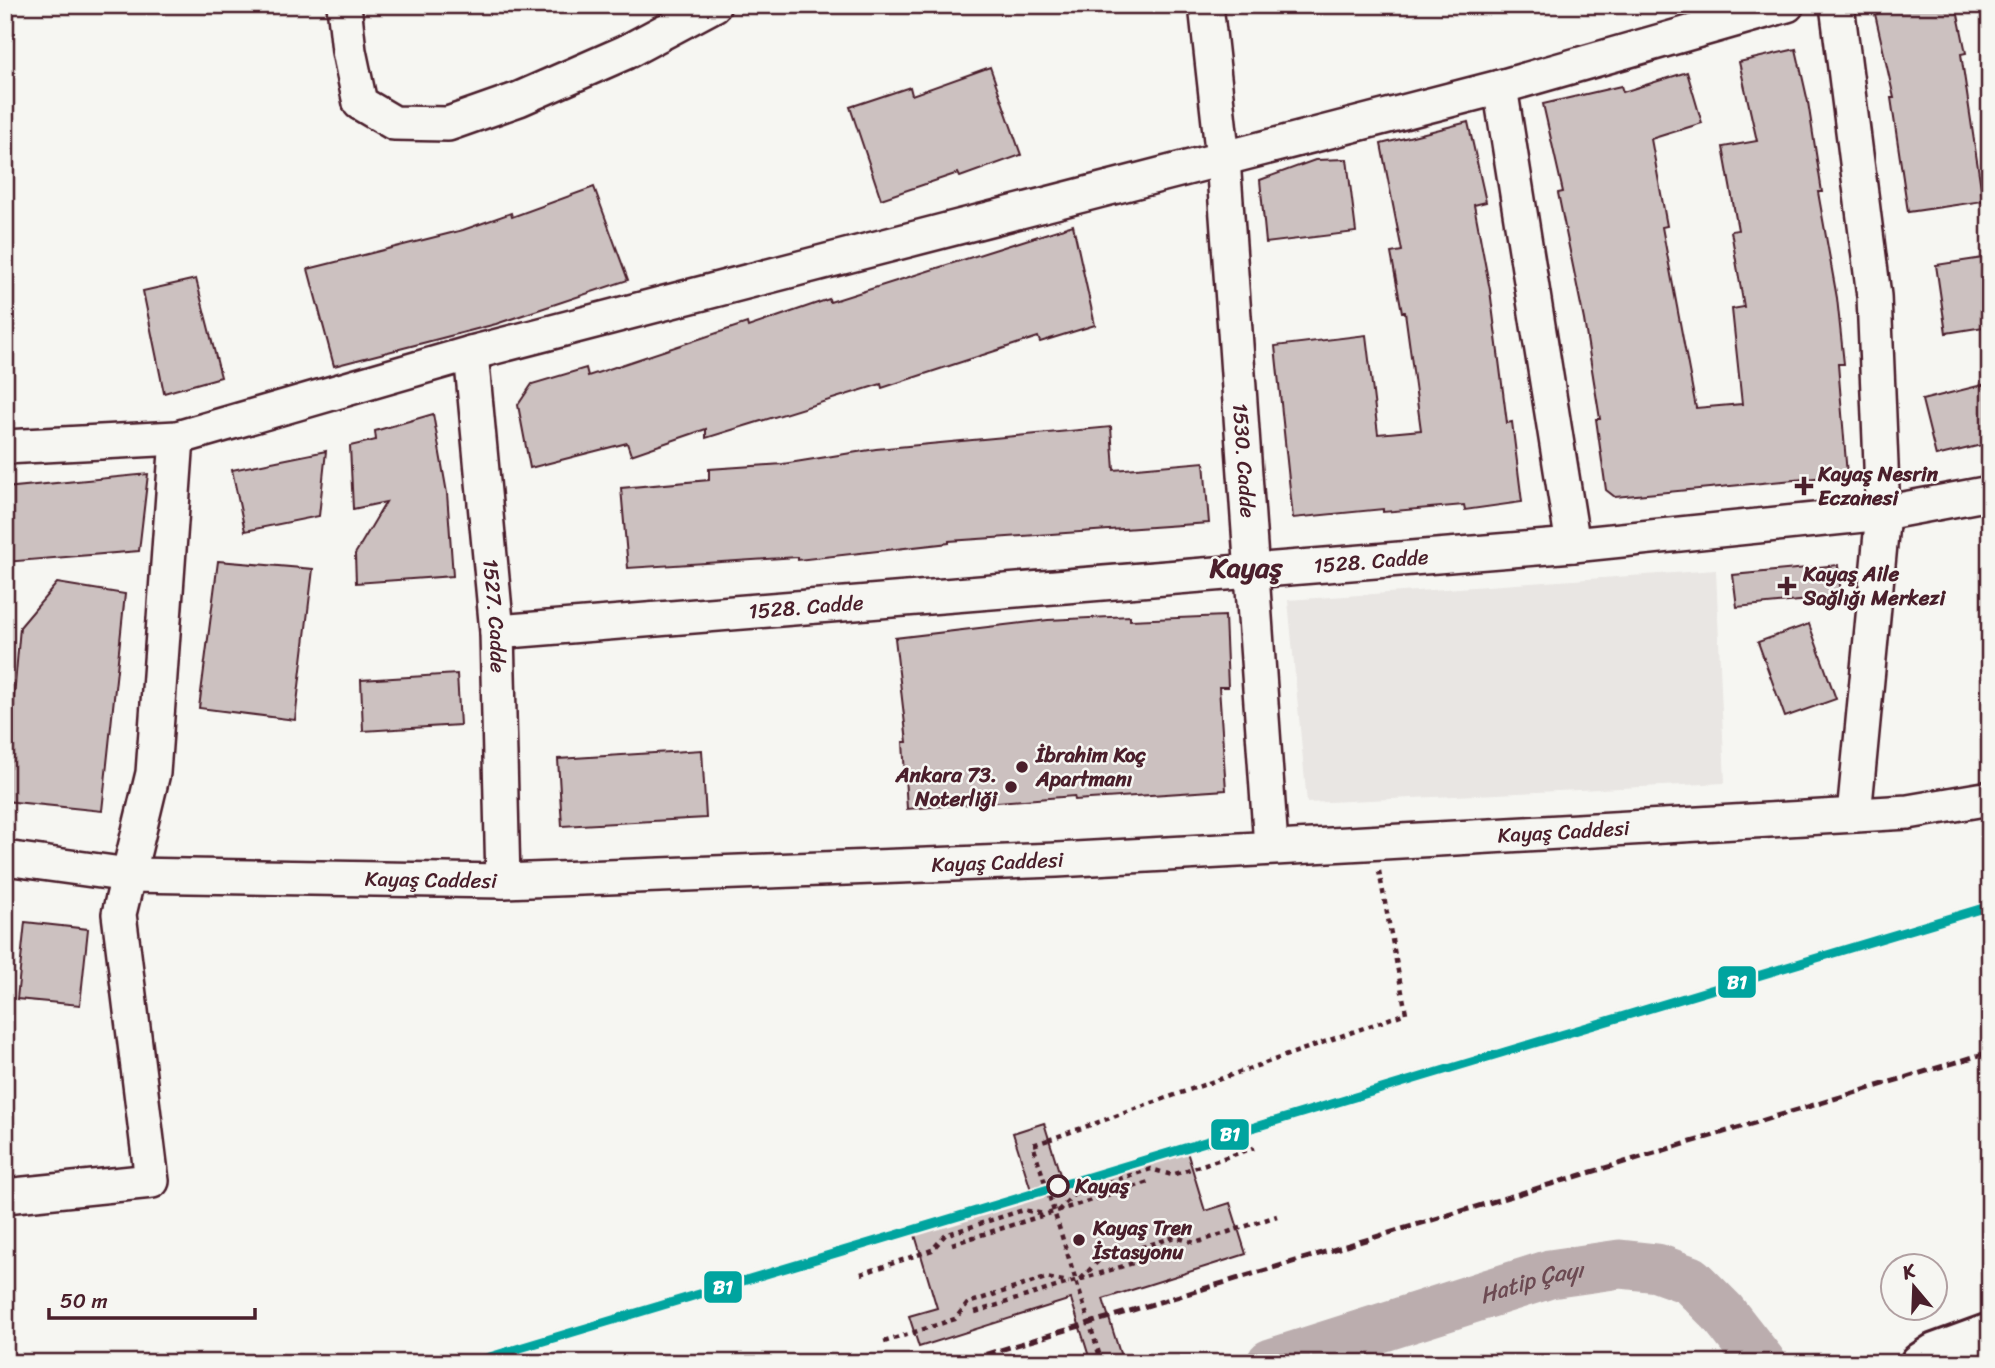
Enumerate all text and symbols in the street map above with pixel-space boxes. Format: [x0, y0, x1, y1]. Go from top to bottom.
street label: 1530. Cadde [1221, 402, 1267, 519]
place label: Kayaş Nesrin Eczanesi [1817, 455, 1939, 517]
marker: Kayaş Nesrin Eczanesi [1796, 478, 1812, 494]
street label: 1528. Cadde [1312, 538, 1430, 585]
district label: Kayaş [1209, 543, 1283, 592]
place label: Kayaş Aile Sağlığı Merkezi [1802, 555, 1946, 617]
street label: 1527. Cadde [471, 557, 517, 674]
marker: Kayaş Aile Sağlığı Merkezi [1777, 576, 1797, 596]
street label: 1528. Cadde [747, 583, 865, 631]
place label: İbrahim Koç Apartmanı [1035, 736, 1146, 798]
place label: Ankara 73. Noterliği [895, 756, 998, 818]
marker: İbrahim Koç Apartmanı [1014, 759, 1030, 775]
marker: Ankara 73. Noterliği [1003, 779, 1019, 795]
street label: Kayaş Caddesi [1497, 809, 1632, 855]
street label: Kayaş Caddesi [931, 841, 1066, 884]
street label: Kayaş Caddesi [365, 860, 498, 900]
line badge: B1 [1717, 965, 1757, 999]
text: B1 [1727, 966, 1747, 999]
line badge: B1 [1210, 1118, 1250, 1151]
text: B1 [1220, 1118, 1240, 1151]
place label: Kayaş [1074, 1167, 1131, 1205]
marker: Kayaş [1047, 1175, 1069, 1197]
place label: Kayaş Tren İstasyonu [1092, 1209, 1193, 1271]
marker: Kayaş Tren İstasyonu [1071, 1232, 1087, 1248]
water label: Hatip Çayı [1474, 1249, 1589, 1316]
north arrow [1880, 1252, 1950, 1322]
text: K [1897, 1253, 1921, 1289]
line badge: B1 [703, 1270, 743, 1304]
text: B1 [713, 1271, 733, 1304]
scale bar [49, 1277, 256, 1321]
text: 50 m [60, 1282, 108, 1320]

